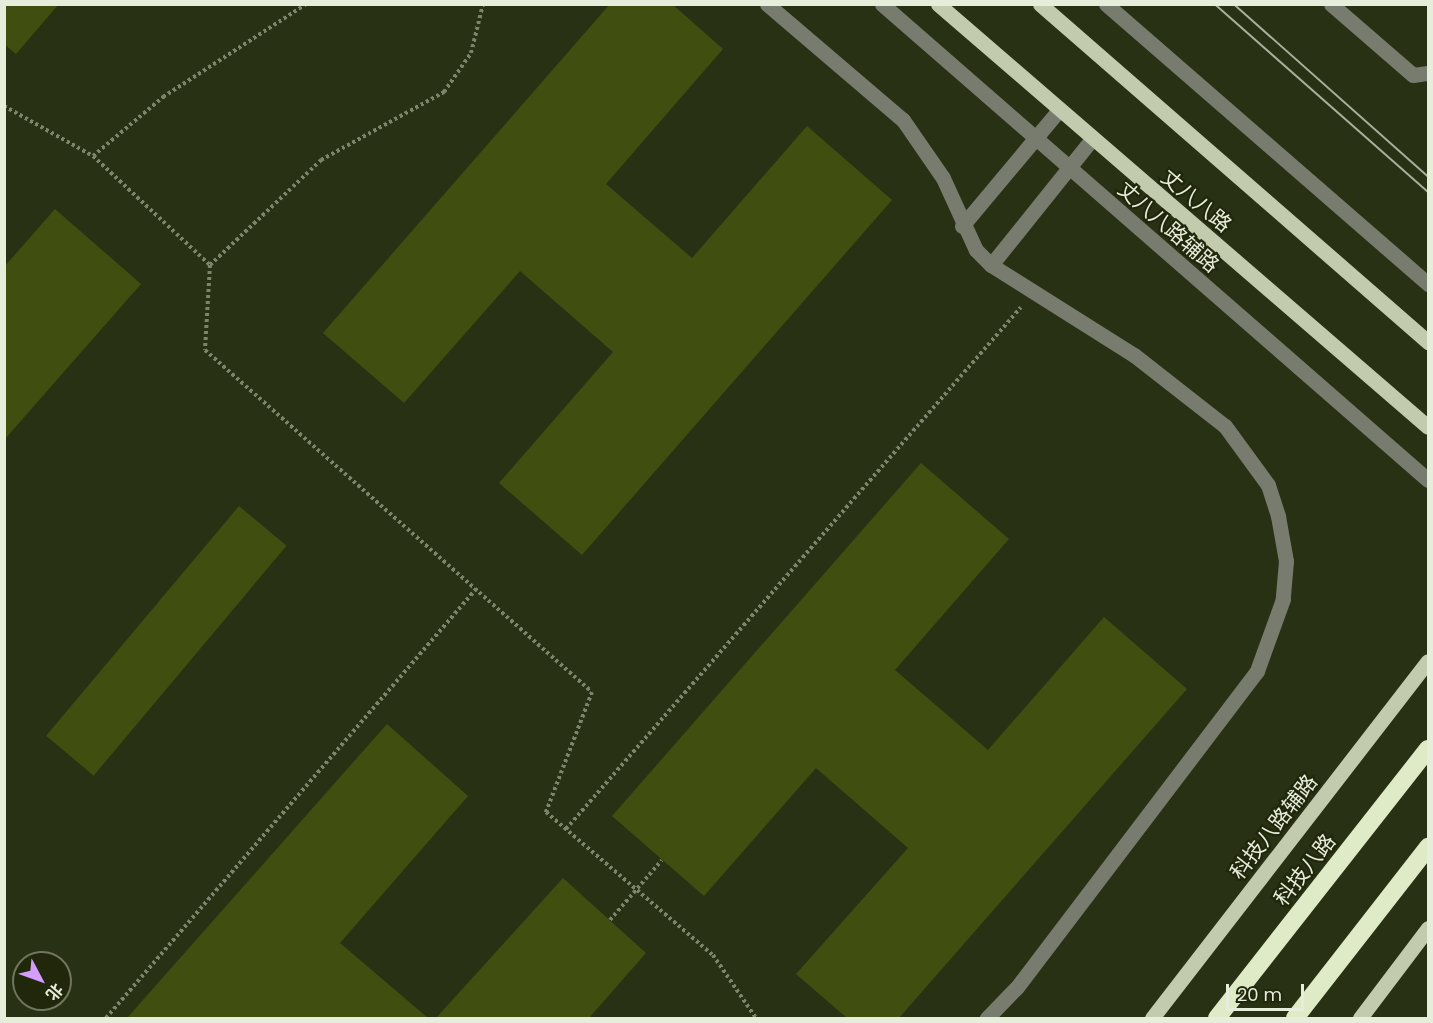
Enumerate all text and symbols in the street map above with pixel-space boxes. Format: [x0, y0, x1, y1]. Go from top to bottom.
street label: 丈八八路 [1156, 164, 1236, 238]
street label: 丈八八路辅路 [1112, 176, 1224, 278]
street label: 科技八路辅路 [1225, 770, 1323, 884]
street label: 科技八路 [1269, 829, 1341, 911]
north arrow [12, 951, 72, 1011]
scale bar [1229, 972, 1307, 1010]
text: 北 [41, 978, 68, 1005]
text: 20 m [1237, 982, 1282, 1007]

